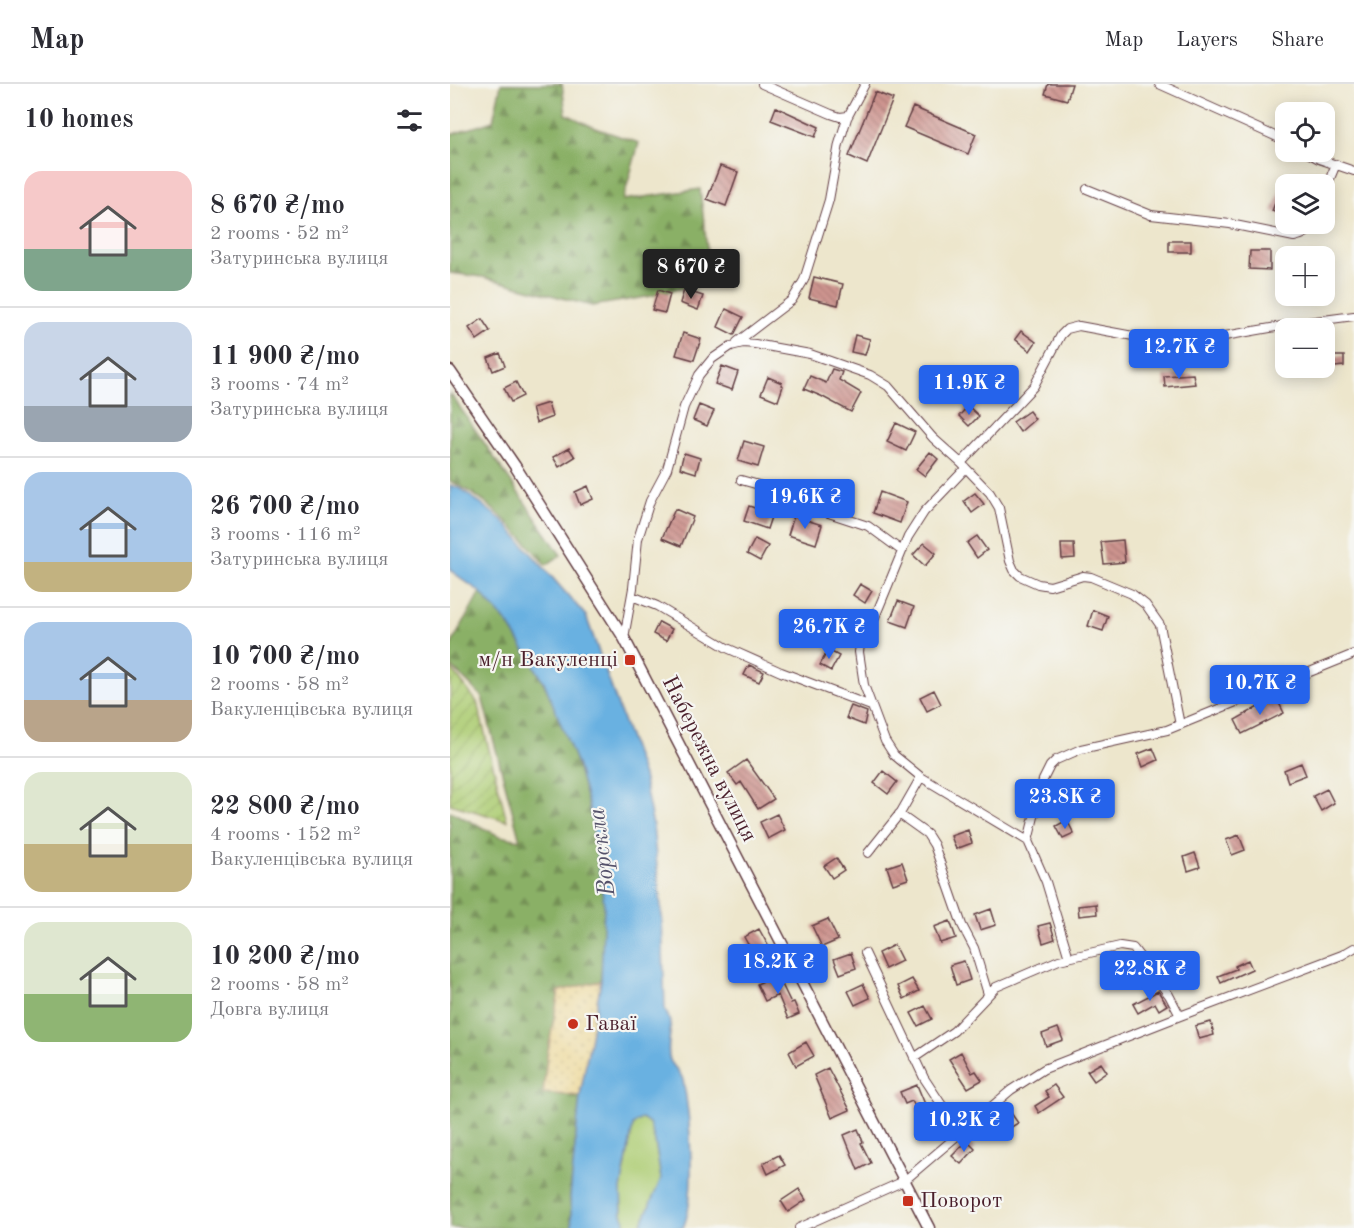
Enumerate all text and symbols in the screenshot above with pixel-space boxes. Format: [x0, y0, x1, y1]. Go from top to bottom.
text: Map [30, 27, 84, 55]
text: Map [1104, 30, 1143, 51]
text: Layers [1176, 30, 1238, 51]
text: Share [1271, 30, 1324, 51]
map controls [1275, 102, 1335, 378]
button: locate [1275, 102, 1335, 162]
icon: filters [393, 104, 426, 137]
text: 10 homes [24, 107, 133, 133]
button: layers [1275, 174, 1335, 234]
text: 8 670 ₴/mo [210, 193, 345, 219]
icon: home [72, 195, 144, 267]
text: 2 rooms · 52 m² [210, 224, 349, 244]
button: + [1275, 246, 1335, 306]
text: Затуринська вулиця [210, 249, 388, 269]
pin: 8 670 ₴ [636, 249, 746, 300]
text: 8 670 ₴ [657, 258, 725, 278]
button: − [1275, 318, 1335, 378]
pin: 12.7K ₴ [1124, 329, 1234, 380]
text: 12.7K ₴ [1143, 338, 1215, 358]
text: 11 900 ₴/mo [210, 344, 360, 370]
icon: home [72, 346, 144, 418]
pin: 11.9K ₴ [914, 365, 1024, 416]
text: 11.9K ₴ [933, 374, 1005, 394]
text: 3 rooms · 74 m² [210, 375, 349, 395]
text: Затуринська вулиця [210, 400, 388, 420]
pin: 19.6K ₴ [750, 479, 860, 530]
text: 19.6K ₴ [769, 488, 841, 508]
text: 26 700 ₴/mo [210, 494, 360, 520]
icon: home [72, 496, 144, 568]
text: 3 rooms · 116 m² [210, 525, 360, 545]
text: Затуринська вулиця [210, 550, 388, 570]
pin: 26.7K ₴ [774, 609, 884, 660]
text: 26.7K ₴ [793, 618, 865, 638]
text: 10 700 ₴/mo [210, 644, 360, 670]
icon: home [72, 646, 144, 718]
place label: м/н Вакуленці [478, 649, 618, 671]
marker: м/н Вакуленці [623, 653, 637, 667]
pin: 10.7K ₴ [1205, 665, 1315, 716]
street label: Набережна вулиця [658, 672, 760, 846]
text: 10.7K ₴ [1224, 674, 1296, 694]
text: 2 rooms · 58 m² [210, 675, 349, 695]
text: Вакуленцівська вулиця [210, 700, 413, 720]
pin: 23.8K ₴ [1010, 779, 1120, 830]
text: 23.8K ₴ [1029, 788, 1101, 808]
text: 22 800 ₴/mo [210, 794, 360, 820]
icon: home [72, 796, 144, 868]
water label: Ворскла [586, 806, 620, 899]
text: 4 rooms · 152 m² [210, 825, 360, 845]
text: Вакуленцівська вулиця [210, 850, 413, 870]
text: 10 200 ₴/mo [210, 944, 360, 970]
pin: 18.2K ₴ [723, 944, 833, 995]
icon: home [72, 946, 144, 1018]
pin: 22.8K ₴ [1095, 951, 1205, 1002]
text: 18.2K ₴ [742, 953, 814, 973]
text: 22.8K ₴ [1114, 960, 1186, 980]
text: 2 rooms · 58 m² [210, 975, 349, 995]
text: Довга вулиця [210, 1000, 329, 1020]
place label: Гаваї [585, 1013, 637, 1035]
marker: Гаваї [566, 1017, 580, 1031]
pin: 10.2K ₴ [909, 1102, 1019, 1153]
text: 10.2K ₴ [928, 1111, 1000, 1131]
place label: Поворот [920, 1190, 1002, 1212]
marker: Поворот [901, 1194, 915, 1208]

